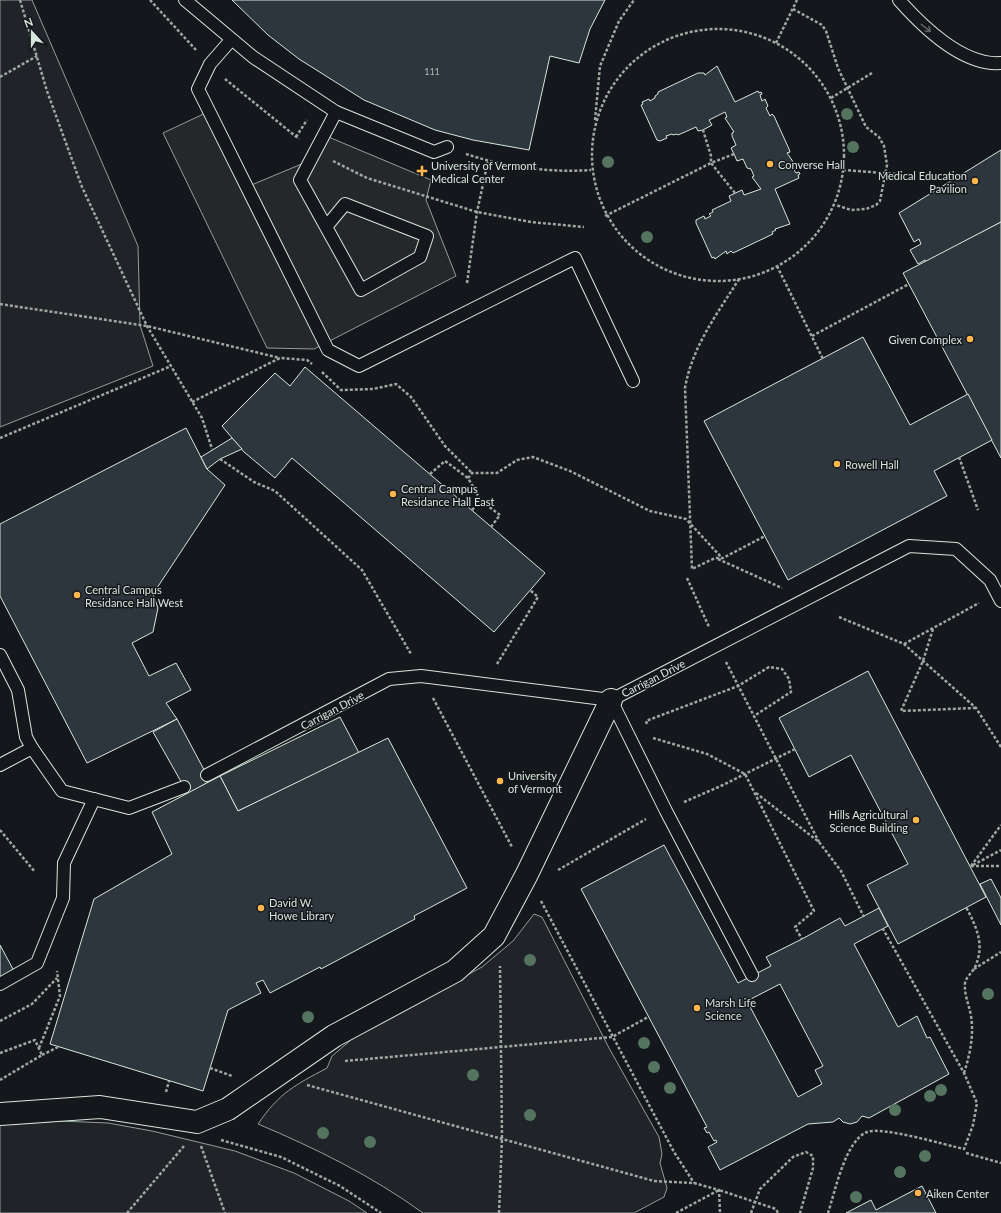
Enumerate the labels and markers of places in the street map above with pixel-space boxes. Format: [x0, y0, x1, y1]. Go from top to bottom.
place label: Converse Hall [778, 158, 845, 171]
place label: University of Vermont Medical Center [431, 159, 537, 185]
marker: Converse Hall [765, 159, 775, 169]
marker: University of Vermont Medical Center [416, 165, 428, 177]
place label: Medical Education Pavilion [878, 169, 967, 195]
marker: Medical Education Pavilion [970, 176, 980, 186]
place label: Given Complex [889, 333, 963, 346]
marker: Given Complex [965, 334, 975, 344]
place label: Rowell Hall [845, 458, 899, 471]
marker: Rowell Hall [832, 459, 842, 469]
place label: Central Campus Residance Hall East [401, 482, 495, 508]
marker: Central Campus Residance Hall East [388, 489, 398, 499]
place label: Central Campus Residance Hall West [85, 583, 183, 609]
marker: Central Campus Residance Hall West [72, 590, 82, 600]
place label: University of Vermont [508, 769, 562, 795]
marker: University of Vermont [495, 776, 505, 786]
place label: Hills Agricultural Science Building [829, 808, 908, 834]
marker: Hills Agricultural Science Building [911, 815, 921, 825]
place label: David W. Howe Library [269, 896, 334, 922]
marker: David W. Howe Library [256, 903, 266, 913]
place label: Marsh Life Science [705, 996, 756, 1022]
marker: Marsh Life Science [692, 1003, 702, 1013]
place label: Aiken Center [926, 1187, 989, 1200]
marker: Aiken Center [913, 1188, 923, 1198]

